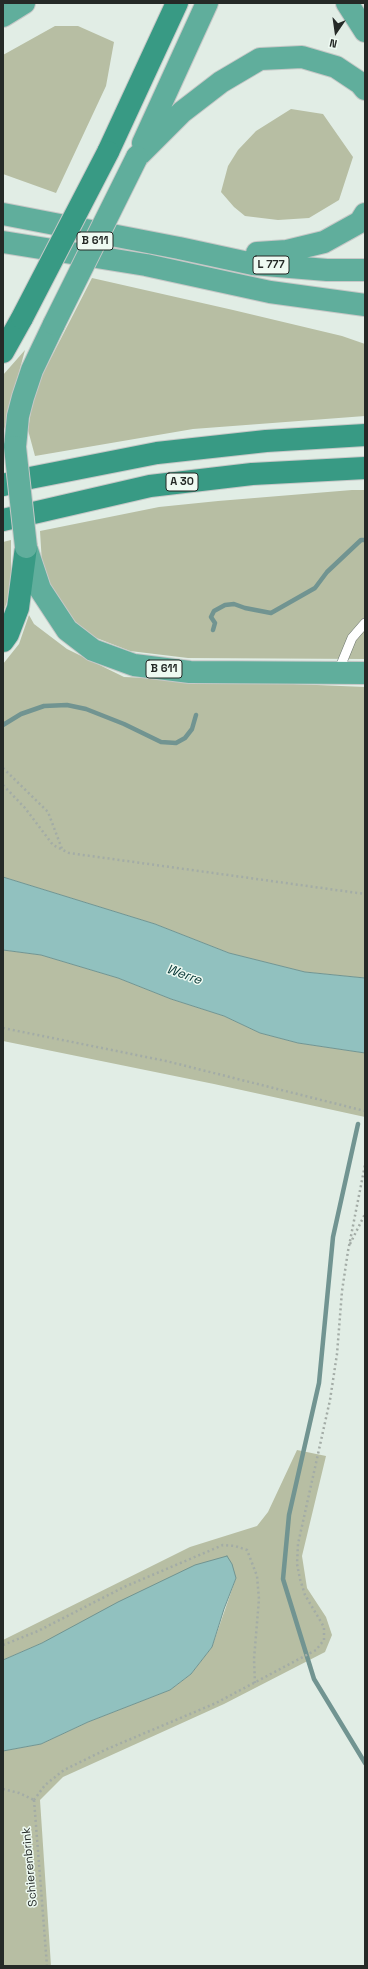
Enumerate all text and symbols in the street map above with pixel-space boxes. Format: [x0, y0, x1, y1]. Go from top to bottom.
north arrow [316, 12, 356, 52]
text: N [328, 36, 338, 51]
road number: B 611 [77, 232, 113, 250]
road number: L 777 [253, 256, 289, 274]
road number: A 30 [166, 473, 198, 491]
road number: B 611 [146, 660, 182, 678]
water label: Werre [164, 961, 204, 989]
street label: Schierenbrink [19, 1827, 41, 1907]

